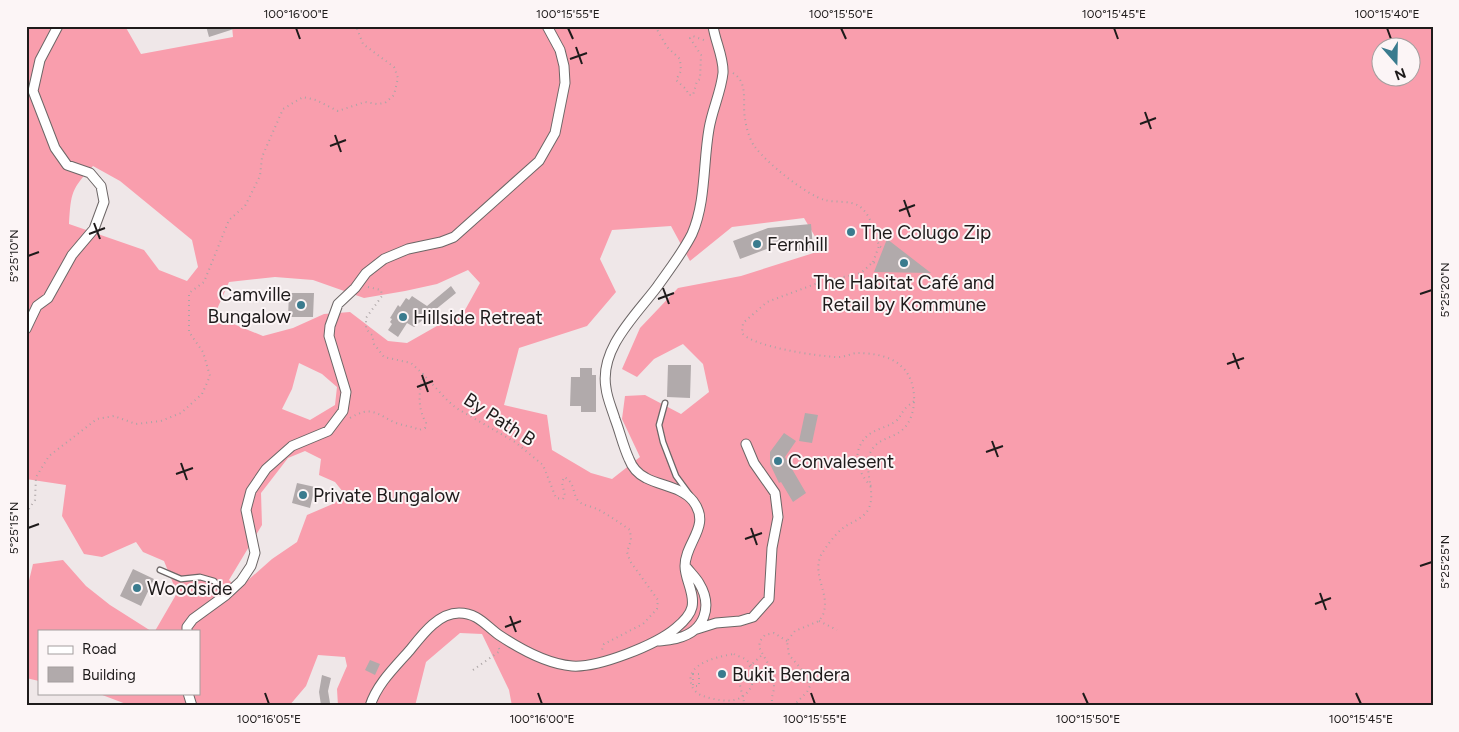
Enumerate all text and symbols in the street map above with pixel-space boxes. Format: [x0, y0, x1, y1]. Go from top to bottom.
text: 100°16'00"E [263, 7, 329, 21]
text: 100°15'55"E [536, 7, 600, 21]
text: 100°15'50"E [809, 7, 873, 21]
text: 100°15'45"E [1082, 7, 1146, 21]
text: 100°15'40"E [1354, 7, 1420, 21]
north arrow [1372, 38, 1422, 88]
text: N [1392, 64, 1408, 84]
place label: The Colugo Zip [861, 221, 991, 244]
marker: The Colugo Zip [845, 226, 857, 238]
text: 5°25'10"N [7, 229, 21, 283]
place label: Fernhill [767, 233, 828, 256]
marker: Fernhill [751, 238, 763, 250]
marker: The Habitat Café and Retail by Kommune [898, 257, 910, 269]
text: 5°25'20"N [1438, 263, 1452, 317]
place label: The Habitat Café and Retail by Kommune [813, 271, 995, 316]
place label: Camville Bungalow [208, 283, 291, 328]
marker: Camville Bungalow [295, 299, 307, 311]
place label: Hillside Retreat [413, 306, 543, 329]
marker: Hillside Retreat [397, 311, 409, 323]
street label: By Path B [460, 388, 540, 451]
place label: Convalesent [788, 450, 894, 473]
marker: Convalesent [772, 455, 784, 467]
place label: Private Bungalow [313, 484, 460, 507]
marker: Private Bungalow [297, 489, 309, 501]
text: 5°25'15"N [7, 502, 21, 554]
text: 5°25'25"N [1438, 535, 1452, 589]
place label: Woodside [147, 577, 232, 600]
marker: Woodside [131, 582, 143, 594]
legend [38, 630, 200, 694]
text: Road [82, 640, 117, 658]
place label: Bukit Bendera [732, 663, 850, 686]
text: Building [82, 666, 136, 684]
marker: Bukit Bendera [716, 668, 728, 680]
text: 100°16'05"E [237, 712, 301, 726]
text: 100°16'00"E [509, 712, 575, 726]
text: 100°15'55"E [783, 712, 847, 726]
text: 100°15'50"E [1056, 712, 1120, 726]
text: 100°15'45"E [1329, 712, 1393, 726]

